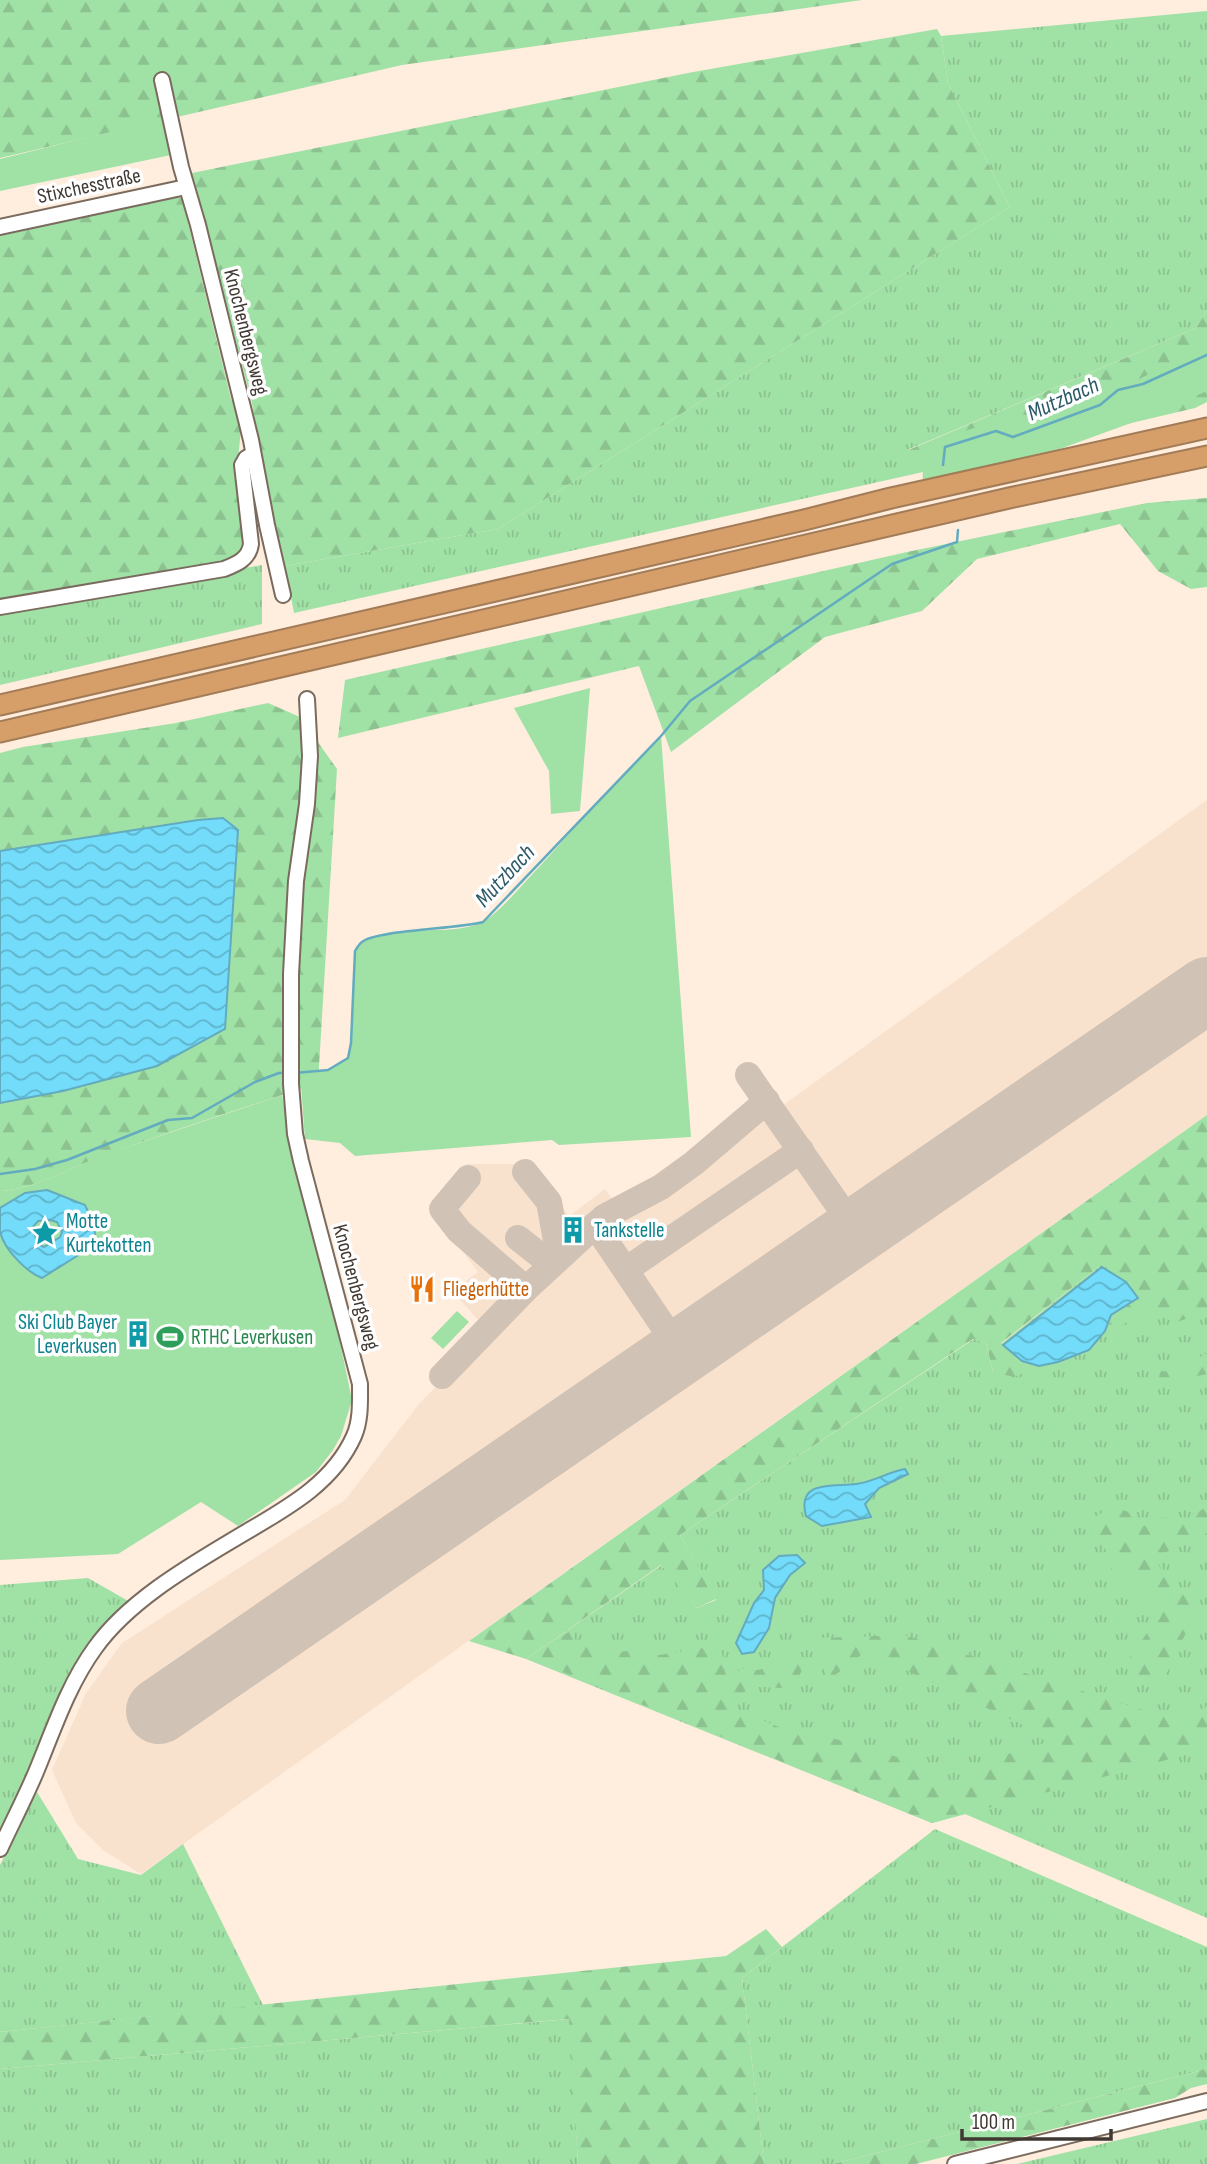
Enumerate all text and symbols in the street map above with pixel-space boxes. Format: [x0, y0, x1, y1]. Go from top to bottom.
street label: Stixchesstraße [35, 163, 143, 209]
street label: Knochenbergsweg [218, 266, 274, 398]
water label: Mutzbach [1023, 371, 1103, 427]
water label: Mutzbach [469, 839, 541, 913]
place label: Motte Kurtekotten [66, 1209, 151, 1258]
building icon: Tankstelle [558, 1215, 588, 1245]
place icon: Motte Kurtekotten [30, 1218, 60, 1248]
place label: Tankstelle [594, 1218, 664, 1243]
street label: Knochenbergsweg [327, 1221, 385, 1353]
restaurant icon: Fliegerhütte [407, 1274, 437, 1304]
place label: Fliegerhütte [443, 1277, 529, 1302]
place label: Ski Club Bayer Leverkusen [18, 1310, 117, 1359]
building icon: Ski Club Bayer Leverkusen [123, 1319, 153, 1349]
sports icon: RTHC Leverkusen [155, 1322, 185, 1352]
place label: RTHC Leverkusen [191, 1325, 313, 1350]
scale bar [962, 2098, 1111, 2142]
text: 100 m [972, 2110, 1015, 2135]

